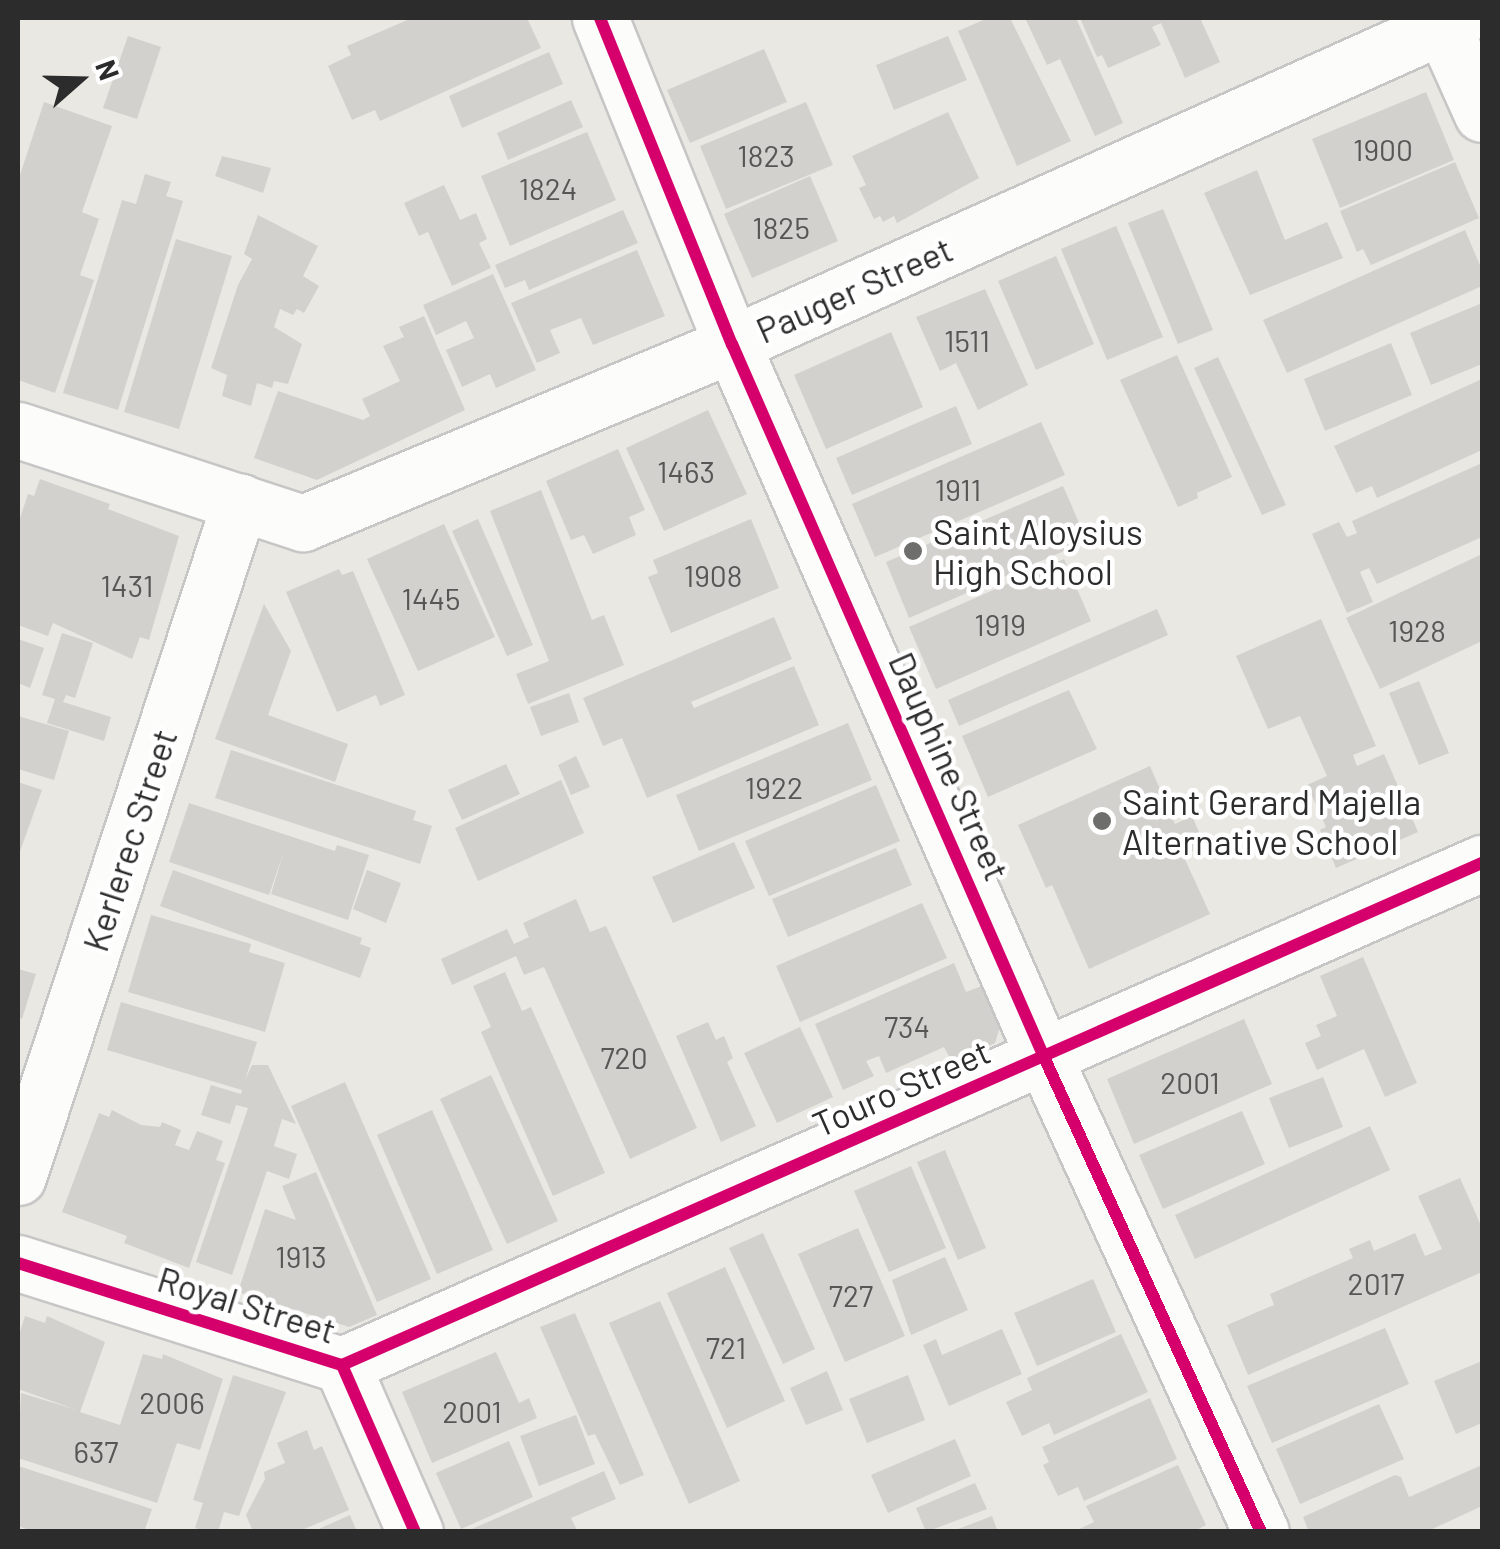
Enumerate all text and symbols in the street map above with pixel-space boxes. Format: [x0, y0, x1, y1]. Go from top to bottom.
north arrow [30, 30, 130, 130]
text: N [89, 55, 127, 84]
house number: 1900 [1353, 131, 1413, 167]
house number: 1823 [737, 137, 795, 173]
house number: 1824 [519, 170, 577, 206]
house number: 1825 [752, 209, 810, 245]
street label: Pauger Street [750, 227, 958, 351]
house number: 1511 [944, 322, 990, 358]
house number: 1463 [657, 453, 715, 489]
house number: 1911 [935, 471, 981, 507]
place label: Saint Aloysius High School [933, 510, 1143, 592]
marker: Saint Aloysius High School [902, 540, 924, 562]
house number: 1908 [684, 557, 742, 593]
house number: 1431 [101, 567, 153, 603]
house number: 1445 [402, 580, 460, 616]
house number: 1919 [974, 606, 1026, 642]
house number: 1928 [1388, 612, 1446, 648]
street label: Dauphine Street [881, 646, 1019, 886]
street label: Kerlerec Street [73, 724, 185, 956]
house number: 1922 [745, 769, 803, 805]
place label: Saint Gerard Majella Alternative School [1122, 780, 1421, 862]
marker: Saint Gerard Majella Alternative School [1091, 810, 1113, 832]
house number: 734 [884, 1008, 930, 1044]
street label: Touro Street [806, 1029, 996, 1145]
house number: 720 [600, 1039, 648, 1075]
house number: 2001 [1160, 1064, 1220, 1100]
house number: 1913 [275, 1238, 327, 1274]
street label: Royal Street [153, 1257, 341, 1351]
house number: 2017 [1348, 1265, 1404, 1301]
house number: 727 [829, 1277, 873, 1313]
house number: 721 [706, 1329, 746, 1365]
house number: 2006 [139, 1384, 205, 1420]
house number: 2001 [442, 1393, 502, 1429]
house number: 637 [73, 1433, 119, 1469]

